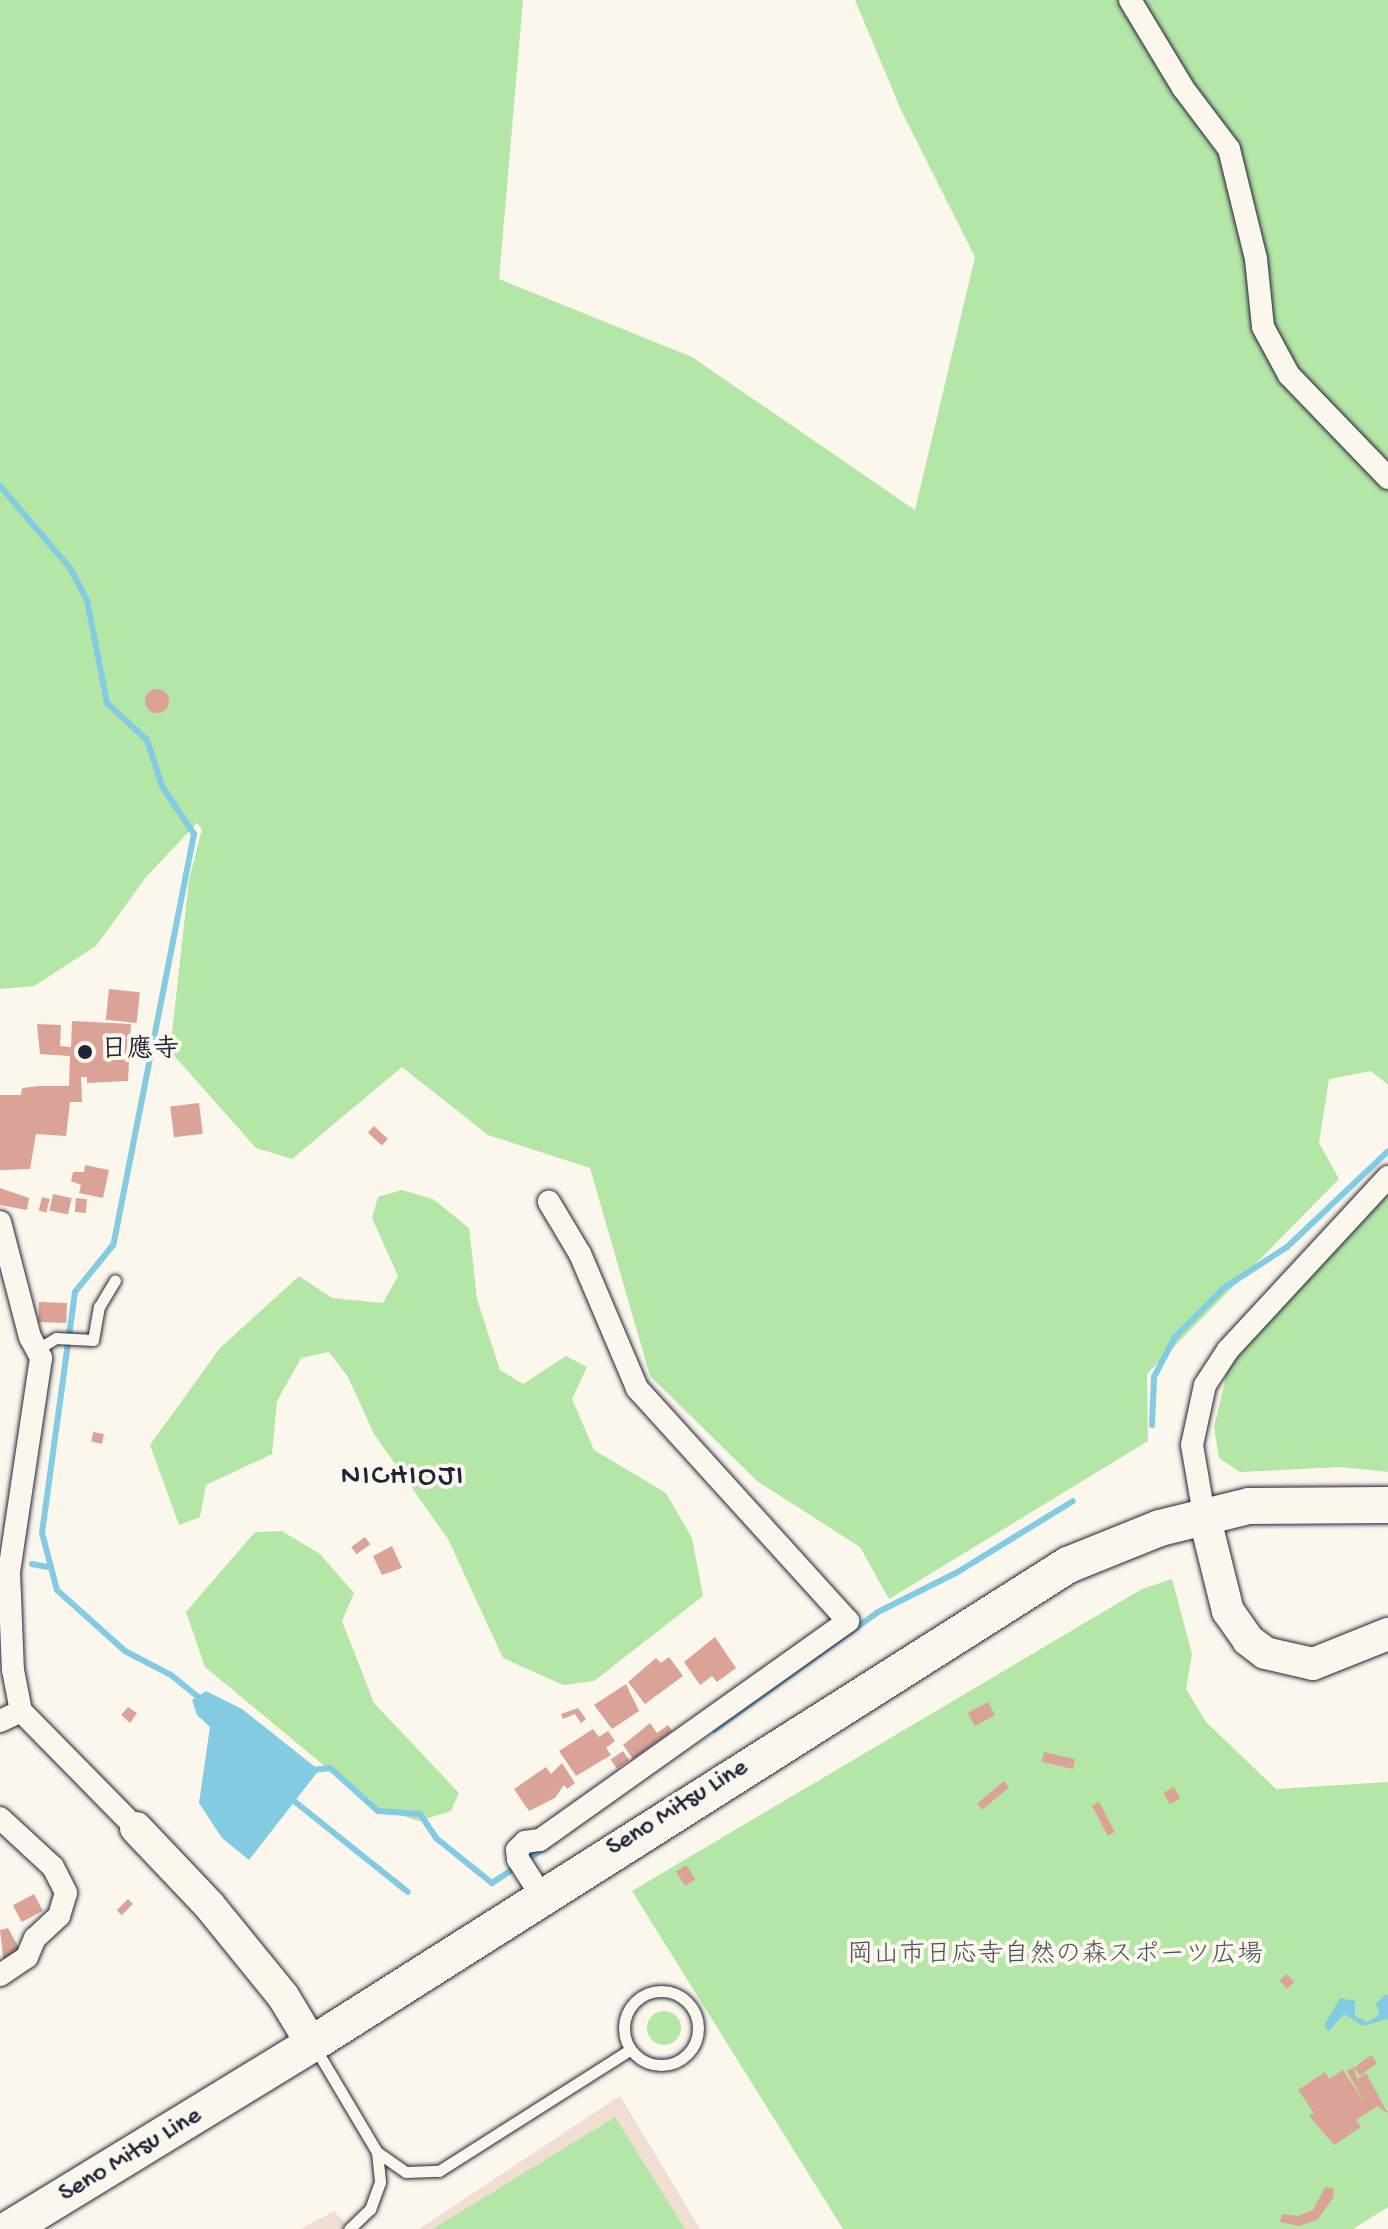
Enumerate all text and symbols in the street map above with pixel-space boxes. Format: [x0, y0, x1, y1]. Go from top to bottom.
place label: 日應寺 [101, 1036, 179, 1068]
marker: 日應寺 [76, 1043, 94, 1061]
district label: NICHIOJI [341, 1460, 465, 1496]
street label: Seno Mitsu Line [602, 1753, 754, 1865]
park label: 岡山市日応寺自然の森スポーツ広場 [847, 1941, 1263, 1973]
street label: Seno Mitsu Line [54, 2101, 208, 2211]

